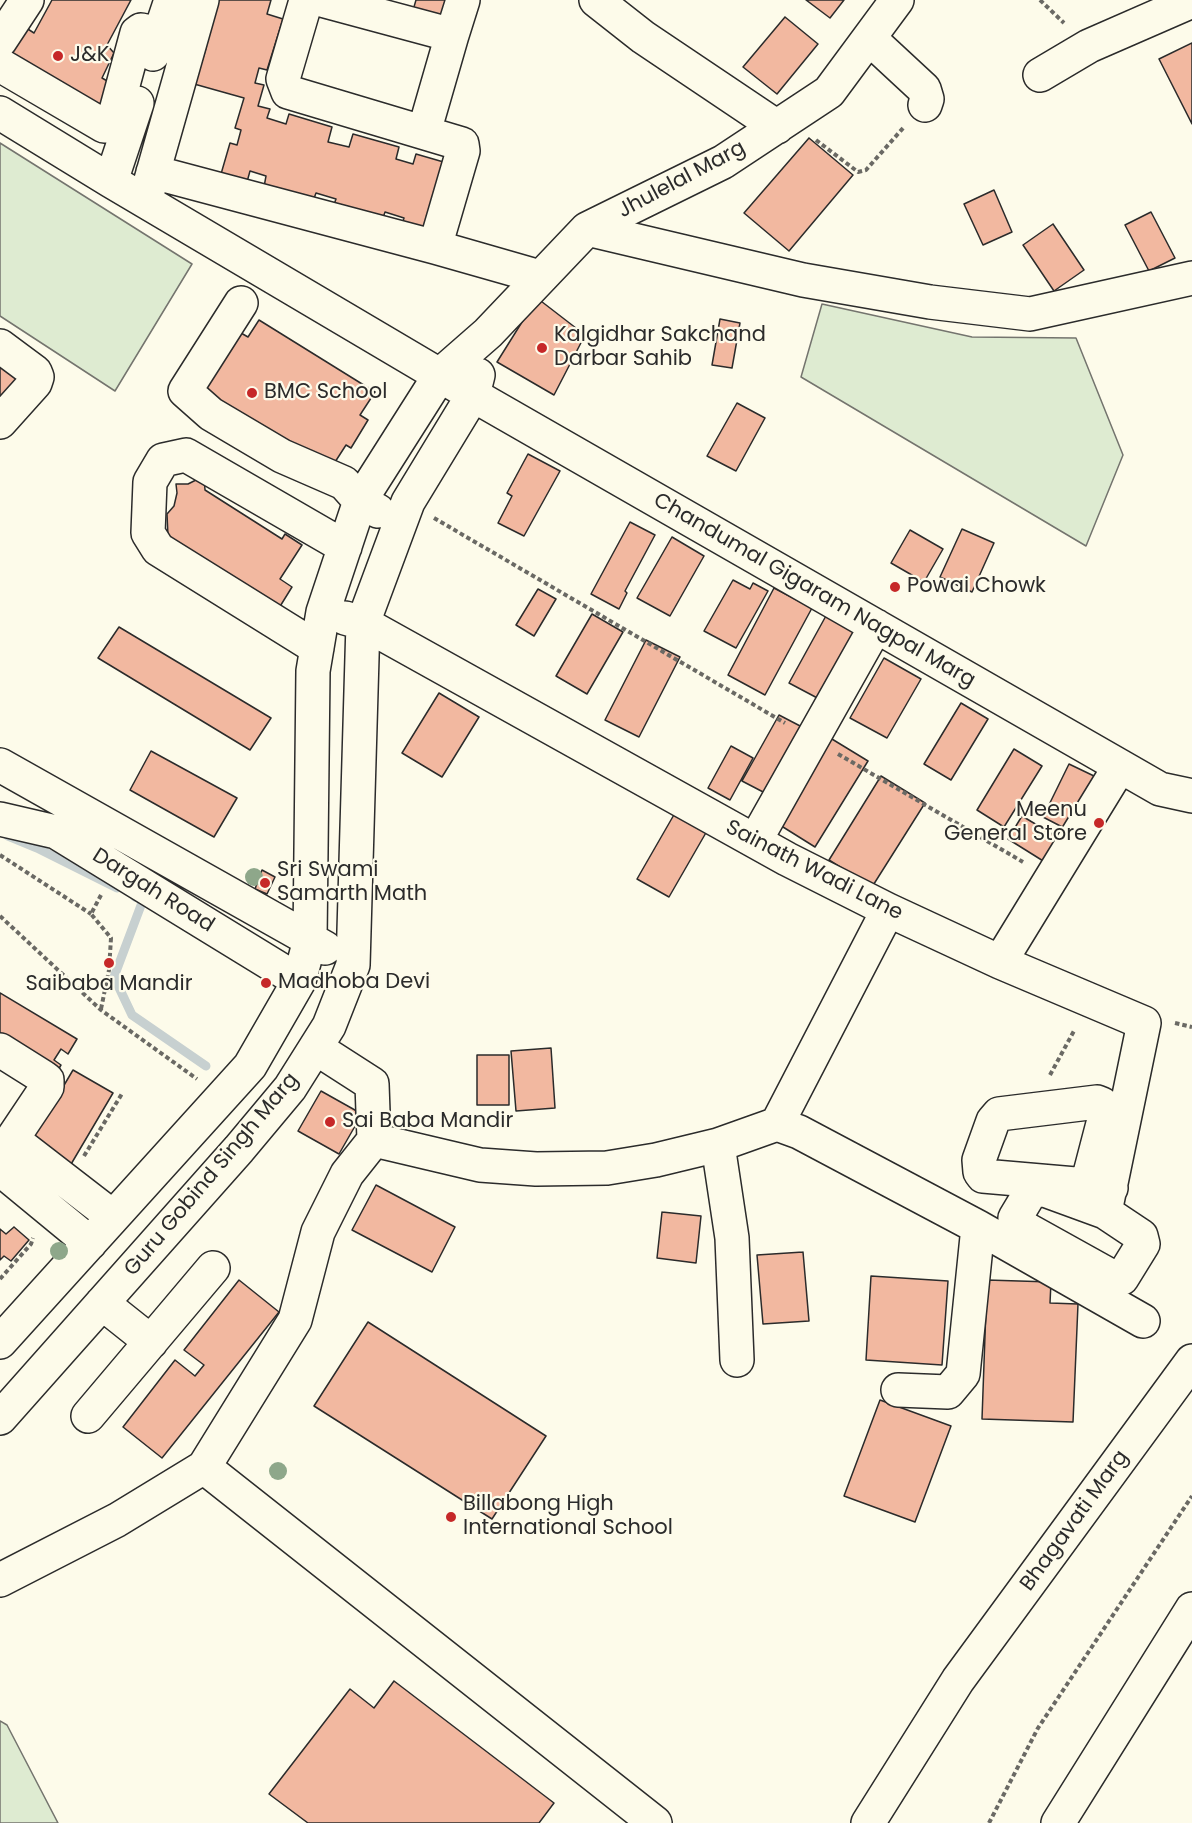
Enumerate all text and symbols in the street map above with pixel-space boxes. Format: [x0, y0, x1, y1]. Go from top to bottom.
place label: J&K [70, 43, 109, 69]
marker: J&K [51, 49, 65, 63]
street label: Jhulelal Marg [614, 136, 750, 224]
place label: Kalgidhar Sakchand Darbar Sahib [554, 323, 766, 373]
marker: Kalgidhar Sakchand Darbar Sahib [535, 341, 549, 355]
place label: BMC School [264, 380, 387, 406]
marker: BMC School [245, 386, 259, 400]
street label: Chandumal Gigaram Nagpal Marg [649, 488, 979, 694]
place label: Powai Chowk [907, 574, 1046, 600]
marker: Powai Chowk [888, 580, 902, 594]
place label: Meenu General Store [944, 798, 1087, 848]
street label: Sainath Wadi Lane [721, 815, 907, 927]
marker: Meenu General Store [1092, 816, 1106, 830]
street label: Dargah Road [87, 844, 219, 938]
place label: Sri Swami Samarth Math [277, 858, 427, 908]
marker: Sri Swami Samarth Math [258, 876, 272, 890]
marker: Saibaba Mandir [102, 956, 116, 970]
place label: Madhoba Devi [278, 970, 430, 996]
place label: Saibaba Mandir [26, 972, 192, 998]
marker: Madhoba Devi [259, 976, 273, 990]
street label: Guru Gobind Singh Marg [120, 1068, 304, 1282]
place label: Sai Baba Mandir [342, 1109, 513, 1135]
marker: Sai Baba Mandir [323, 1115, 337, 1129]
street label: Bhagavati Marg [1016, 1446, 1134, 1596]
place label: Billabong High International School [463, 1492, 673, 1542]
marker: Billabong High International School [444, 1510, 458, 1524]

